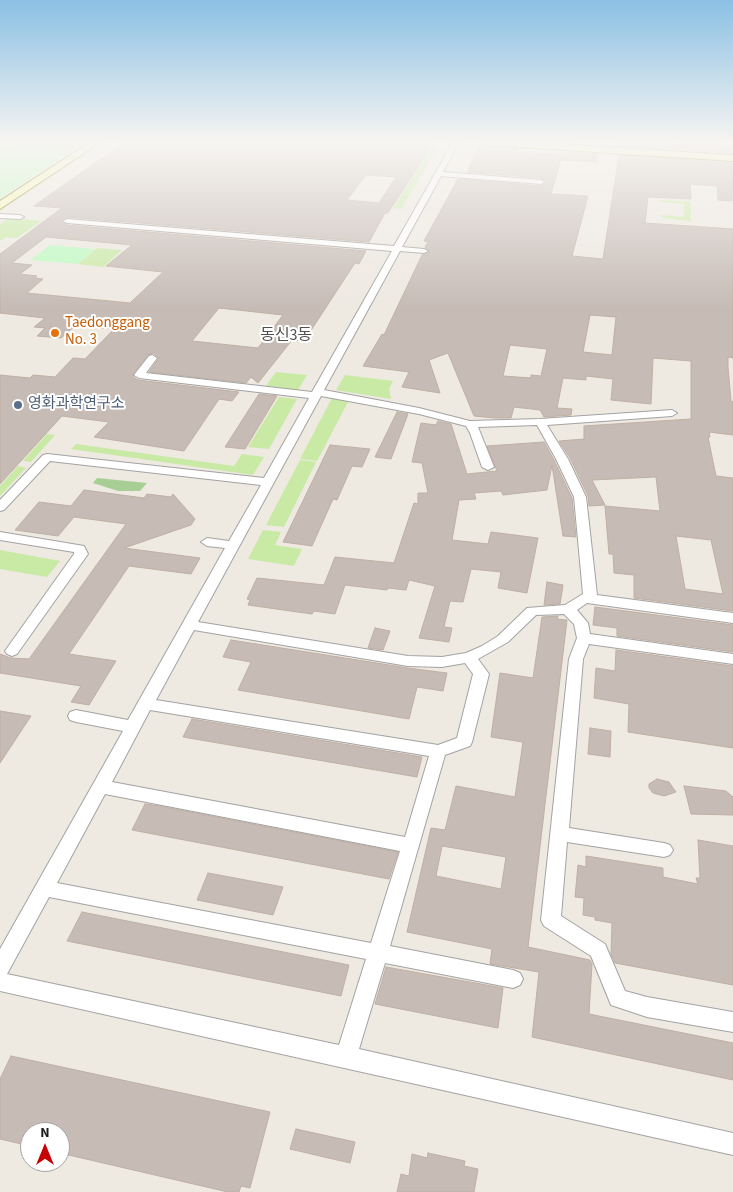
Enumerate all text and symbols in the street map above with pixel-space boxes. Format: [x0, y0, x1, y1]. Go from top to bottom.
place label: Taedonggang No. 3 [65, 315, 150, 350]
district label: 동신3동 [260, 326, 312, 346]
marker: Taedonggang No. 3 [49, 327, 61, 339]
place label: 영화과학연구소 [28, 396, 125, 414]
marker: 영화과학연구소 [12, 399, 24, 411]
north arrow [20, 1122, 70, 1172]
text: N [40, 1123, 50, 1143]

